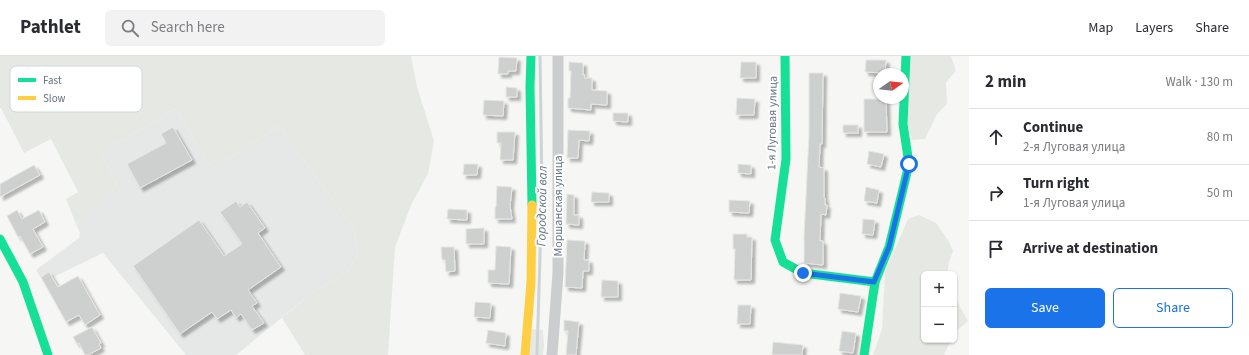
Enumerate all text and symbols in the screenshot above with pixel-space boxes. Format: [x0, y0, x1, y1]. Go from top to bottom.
search box [105, 10, 385, 46]
text: Pathlet [20, 14, 81, 41]
icon: search [119, 17, 141, 39]
text: Search here [151, 17, 225, 38]
text: Map [1088, 18, 1113, 38]
text: Layers [1135, 18, 1173, 38]
text: Share [1195, 18, 1229, 38]
legend [10, 66, 142, 112]
north arrow [873, 68, 909, 104]
text: 2 min [985, 70, 1026, 94]
text: Fast [43, 73, 62, 88]
text: Walk · 130 m [1165, 73, 1233, 91]
street label: 1-я Луговая улица [763, 76, 782, 170]
text: Slow [43, 91, 66, 106]
text: Continue [1023, 117, 1083, 138]
icon: ahead [985, 126, 1007, 148]
text: 80 m [1207, 128, 1233, 146]
text: 2-я Луговая улица [1023, 138, 1125, 156]
street label: Моршанская улица [550, 155, 567, 257]
route start [900, 155, 918, 173]
water label: Городской вал [532, 165, 552, 247]
text: Turn right [1023, 173, 1089, 194]
icon: right [985, 182, 1007, 204]
text: 50 m [1207, 184, 1233, 202]
text: 1-я Луговая улица [1023, 194, 1125, 212]
icon: arrive [985, 238, 1007, 260]
text: Arrive at destination [1023, 238, 1158, 259]
route end [794, 264, 812, 282]
map controls [921, 271, 957, 343]
button: + [921, 271, 957, 307]
button: Save [985, 288, 1105, 328]
button: Share [1113, 288, 1233, 328]
button: − [921, 307, 957, 343]

